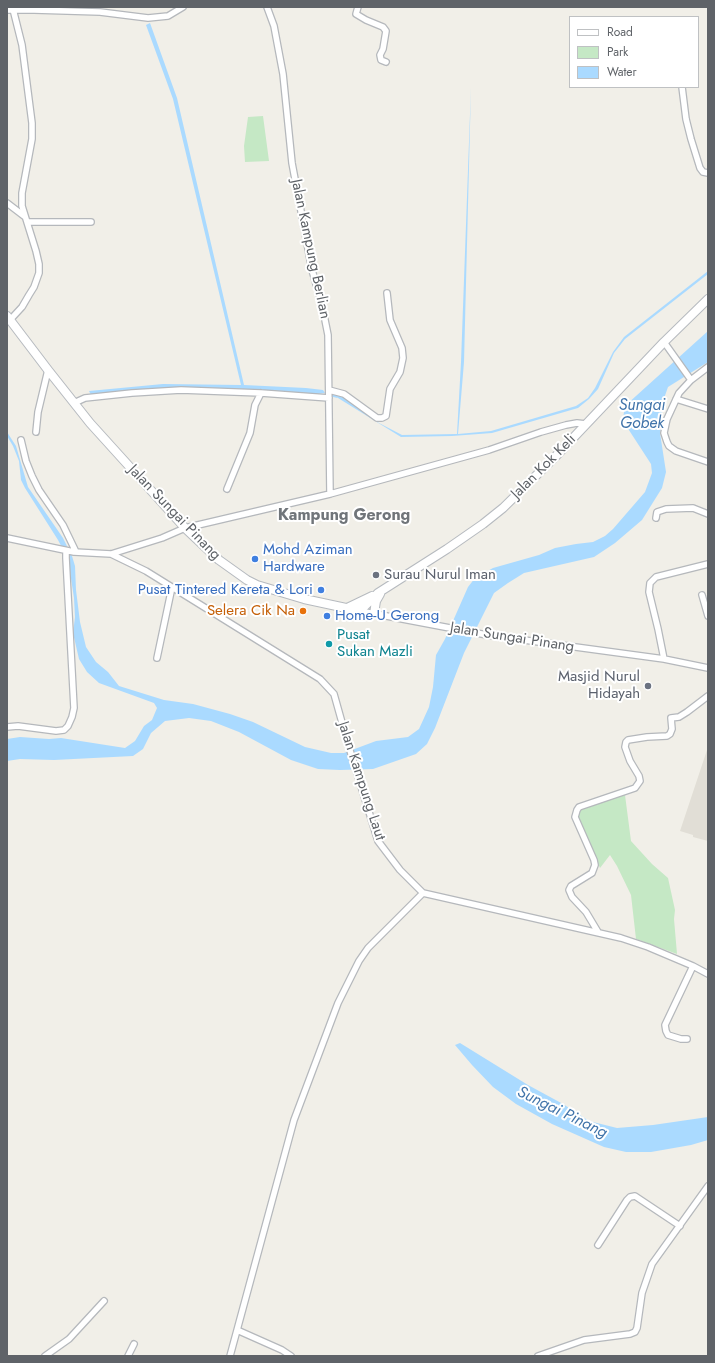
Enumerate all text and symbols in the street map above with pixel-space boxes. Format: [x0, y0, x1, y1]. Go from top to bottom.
legend [569, 16, 699, 88]
text: Road [607, 23, 633, 41]
text: Park [607, 43, 628, 61]
text: Water [607, 63, 637, 81]
street label: Jalan Kampung Berlian [286, 178, 334, 320]
water label: Sungai Gobek [619, 396, 665, 434]
street label: Jalan Kok Keli [508, 431, 580, 503]
street label: Jalan Sungai Pinang [124, 462, 224, 564]
district label: Kampung Gerong [278, 506, 410, 526]
place label: Mohd Aziman Hardware [263, 541, 353, 576]
marker: Mohd Aziman Hardware [250, 554, 260, 564]
place label: Surau Nurul Iman [384, 566, 496, 584]
marker: Surau Nurul Iman [371, 570, 381, 580]
place label: Pusat Tintered Kereta & Lori [138, 581, 313, 599]
marker: Pusat Tintered Kereta & Lori [316, 585, 326, 595]
place label: Selera Cik Na [207, 602, 295, 620]
marker: Selera Cik Na [298, 606, 308, 616]
place label: Home-U Gerong [335, 607, 439, 625]
marker: Home-U Gerong [322, 611, 332, 621]
street label: Jalan Sungai Pinang [449, 619, 575, 657]
place label: Pusat Sukan Mazli [337, 626, 413, 661]
marker: Pusat Sukan Mazli [324, 639, 334, 649]
place label: Masjid Nurul Hidayah [558, 668, 640, 703]
marker: Masjid Nurul Hidayah [643, 681, 653, 691]
street label: Jalan Kampung Laut [333, 719, 389, 843]
water label: Sungai Pinang [514, 1083, 610, 1143]

